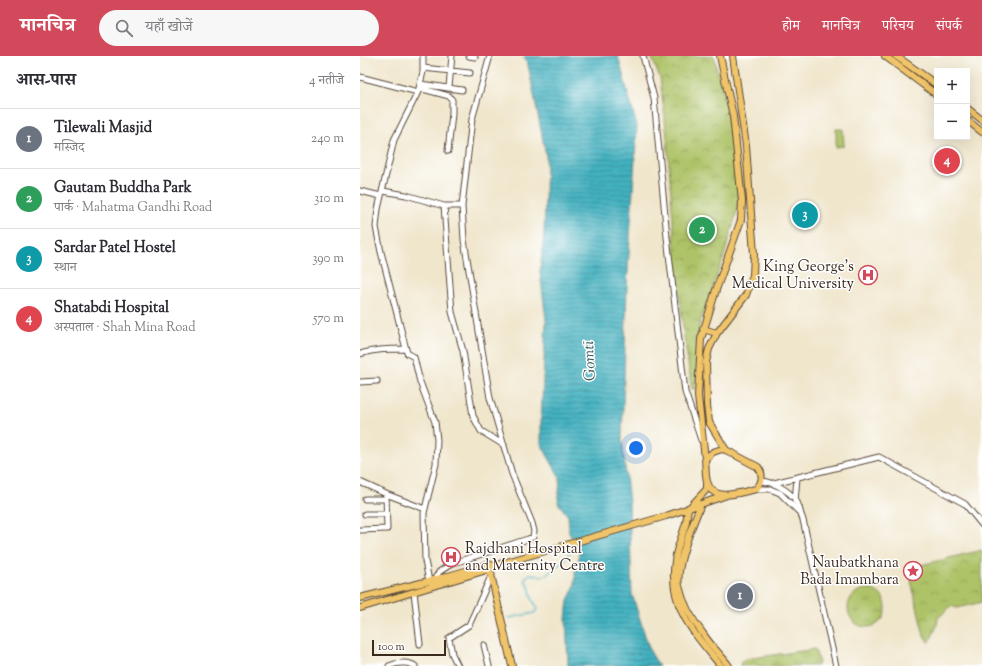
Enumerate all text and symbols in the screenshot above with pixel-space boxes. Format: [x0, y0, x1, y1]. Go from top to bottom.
search box [99, 10, 379, 46]
text: मानचित्र [20, 13, 75, 40]
icon: search [113, 17, 135, 39]
text: यहाँ खोजें [145, 17, 192, 38]
text: होम [782, 17, 800, 37]
text: मानचित्र [822, 17, 860, 37]
text: परिचय [882, 17, 914, 37]
text: संपर्क [936, 17, 962, 37]
map controls [934, 68, 970, 140]
button: + [934, 68, 970, 104]
text: आस-पास [16, 69, 76, 93]
text: 4 नतीजे [309, 72, 344, 90]
button: − [934, 104, 970, 140]
text: Tilewali Masjid [54, 118, 152, 139]
text: 1 [27, 130, 31, 148]
text: 240 m [311, 130, 344, 148]
text: मस्जिद [54, 139, 84, 157]
pin: 4 [934, 146, 960, 176]
text: Gautam Buddha Park [54, 178, 192, 199]
text: 2 [26, 190, 32, 208]
text: 310 m [314, 190, 344, 208]
text: पार्क · Mahatma Gandhi Road [54, 199, 212, 217]
pin: 3 [792, 200, 818, 230]
pin: 2 [689, 215, 715, 245]
text: Sardar Patel Hostel [54, 238, 176, 259]
text: 3 [26, 250, 32, 268]
text: 390 m [312, 250, 344, 268]
place label: King George's Medical University [732, 257, 855, 295]
text: स्थान [54, 259, 77, 277]
hospital icon: King George's Medical University [857, 264, 879, 286]
text: Shatabdi Hospital [54, 298, 169, 319]
text: 4 [26, 310, 32, 328]
text: 570 m [313, 310, 344, 328]
text: अस्पताल · Shah Mina Road [54, 319, 196, 337]
water label: Gomtī [578, 340, 603, 382]
your location [626, 438, 646, 458]
place label: Rajdhani Hospital and Maternity Centre [465, 539, 605, 577]
hospital icon: Rajdhani Hospital and Maternity Centre [440, 546, 462, 568]
place label: Naubatkhana Bada Imambara [800, 553, 899, 591]
place icon: Naubatkhana Bada Imambara [902, 560, 924, 582]
pin: 1 [727, 581, 753, 611]
scale bar [372, 638, 446, 657]
text: 100 m [378, 639, 405, 655]

